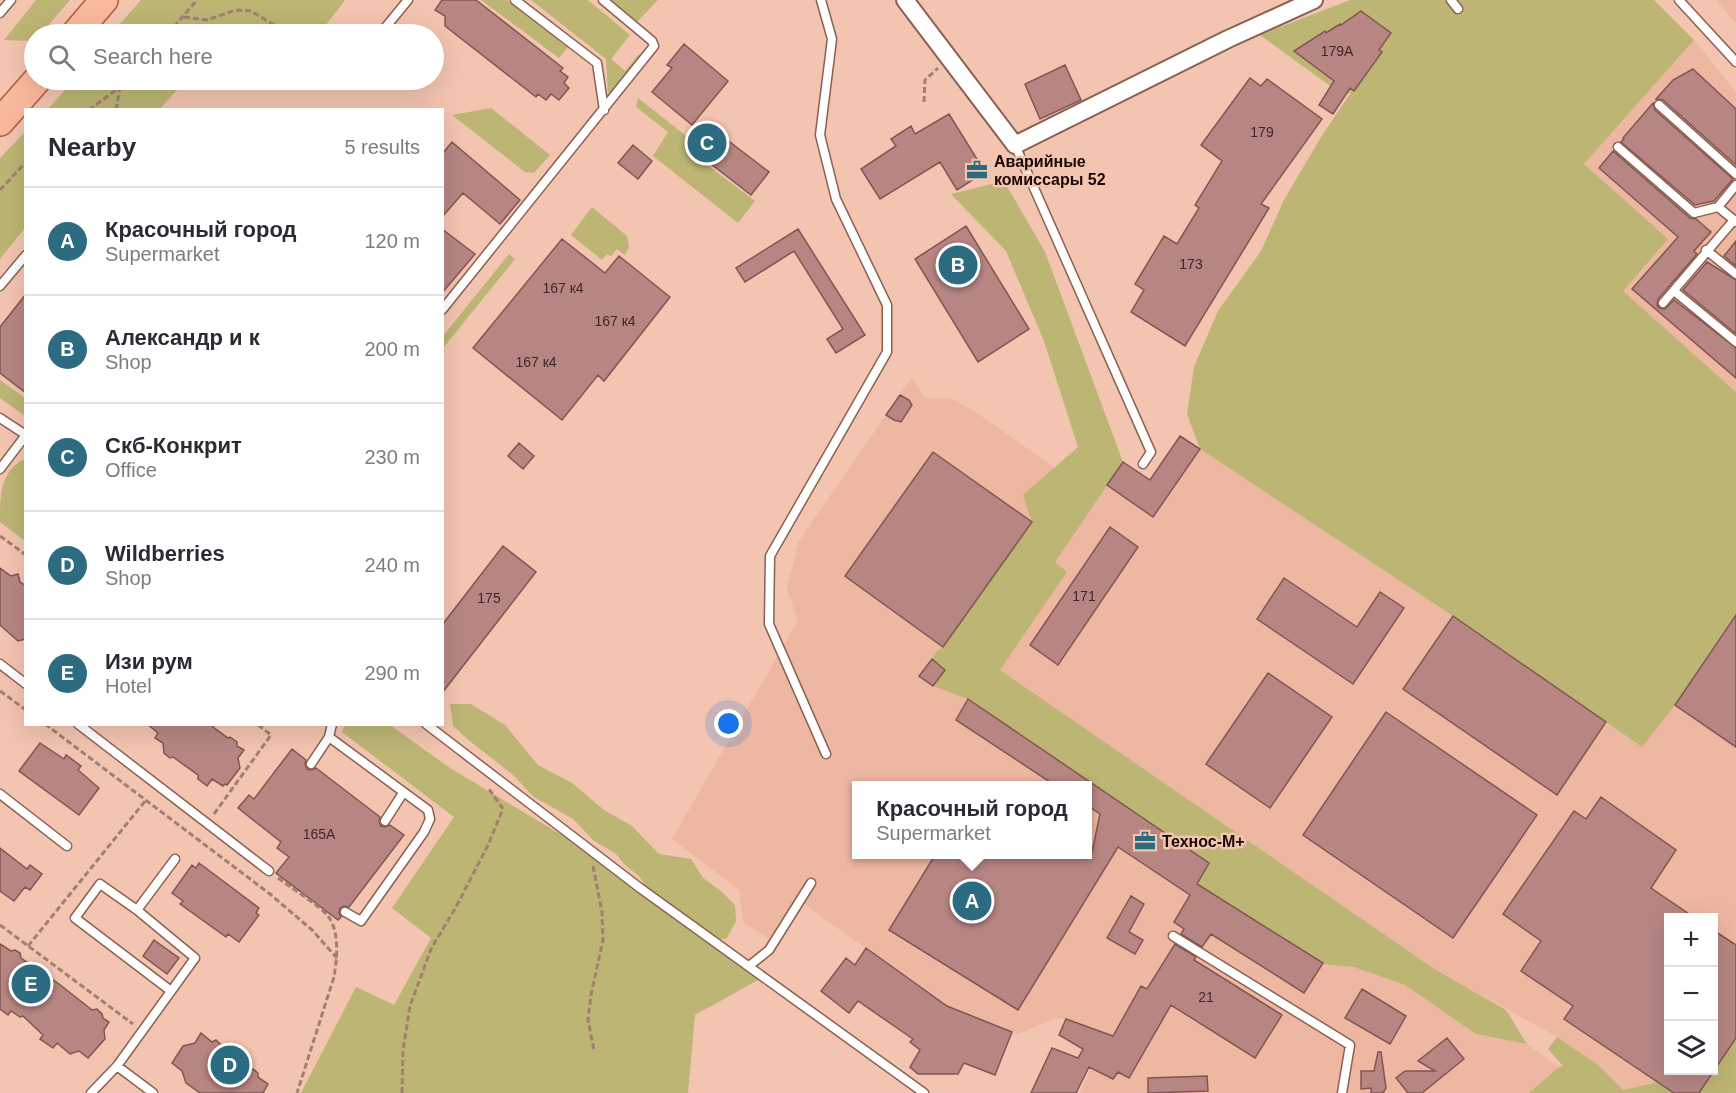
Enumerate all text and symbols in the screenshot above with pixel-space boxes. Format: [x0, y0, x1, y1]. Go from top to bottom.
search box [24, 24, 444, 90]
icon: search [45, 41, 78, 74]
house number: 179А [1321, 43, 1354, 59]
text: Search here [93, 44, 213, 69]
pin: C [688, 120, 726, 166]
house number: 179 [1250, 124, 1274, 140]
text: Nearby [48, 132, 136, 162]
text: 5 results [344, 136, 420, 158]
place label: Аварийные комиссары 52 [994, 153, 1106, 188]
office icon: Аварийные комиссары 52 [965, 158, 989, 182]
text: Красочный город [105, 217, 297, 242]
text: A [60, 230, 75, 252]
text: 120 m [364, 230, 420, 252]
pin: B [938, 242, 978, 288]
text: Supermarket [105, 243, 220, 265]
house number: 173 [1179, 256, 1203, 272]
house number: 167 к4 [542, 280, 584, 296]
house number: 167 к4 [594, 313, 636, 329]
text: Александр и к [105, 325, 260, 350]
text: B [60, 338, 75, 360]
text: 200 m [364, 338, 420, 360]
text: Shop [105, 351, 152, 373]
house number: 167 к4 [515, 354, 557, 370]
text: Скб-Конкрит [105, 433, 242, 458]
text: C [60, 446, 75, 468]
text: 230 m [364, 446, 420, 468]
text: Office [105, 459, 157, 481]
text: Wildberries [105, 541, 225, 566]
text: D [60, 554, 75, 576]
text: 240 m [364, 554, 420, 576]
text: Shop [105, 567, 152, 589]
house number: 171 [1072, 588, 1096, 604]
house number: 175 [477, 590, 501, 606]
text: Изи рум [105, 649, 193, 674]
text: E [61, 662, 74, 684]
text: 290 m [364, 662, 420, 684]
text: Hotel [105, 675, 152, 697]
your location [714, 709, 743, 738]
popup [852, 781, 1092, 859]
text: Красочный город [876, 796, 1068, 821]
text: Supermarket [876, 822, 991, 844]
house number: 165А [303, 826, 336, 842]
office icon: Технос-М+ [1133, 829, 1157, 853]
place label: Технос-М+ [1162, 833, 1245, 850]
pin: A [952, 878, 992, 924]
map controls [1664, 913, 1718, 1075]
button: + [1664, 913, 1718, 967]
pin: E [12, 962, 51, 1006]
button: − [1664, 967, 1718, 1021]
house number: 21 [1198, 989, 1214, 1005]
button: layers [1664, 1021, 1718, 1075]
pin: D [210, 1042, 250, 1088]

